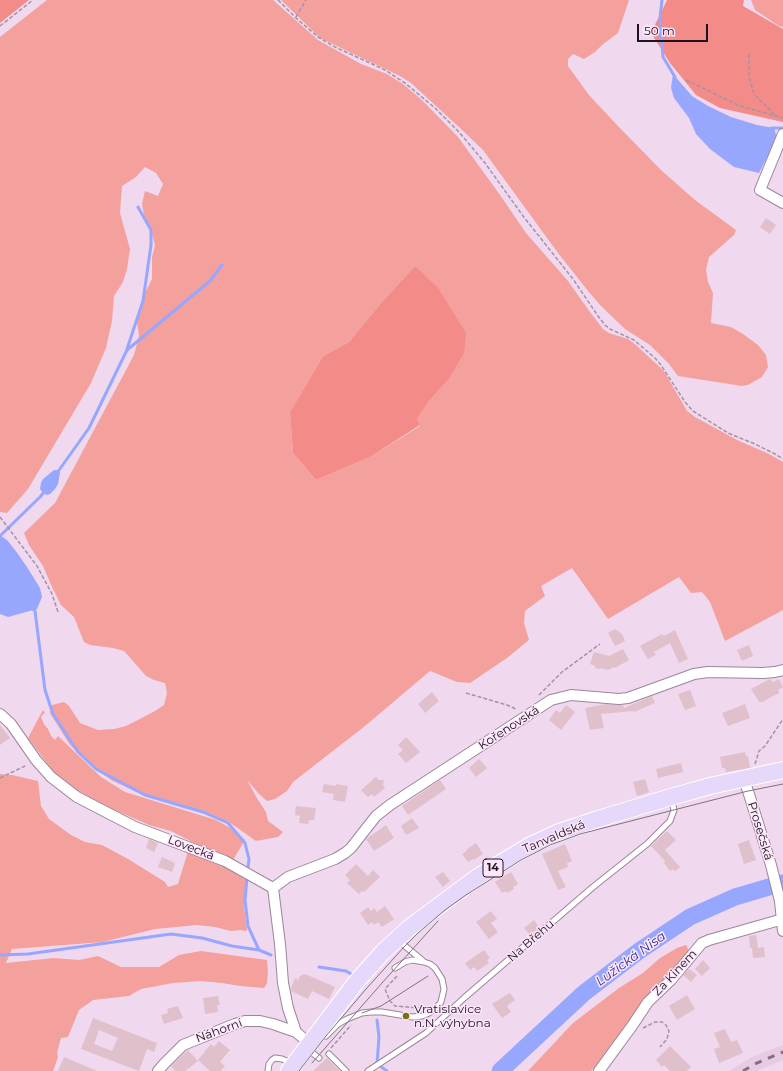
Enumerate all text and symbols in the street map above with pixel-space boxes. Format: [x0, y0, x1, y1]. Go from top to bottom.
scale bar [639, 16, 710, 42]
text: 50 m [644, 23, 675, 38]
street label: Kořenovská [476, 703, 542, 753]
street label: Prosečská [744, 800, 776, 862]
street label: Tanvaldská [521, 817, 587, 857]
street label: Lovecká [166, 833, 216, 863]
road number: 14 [483, 859, 503, 877]
street label: Na Břehu [505, 917, 557, 965]
water label: Lužická Nisa [593, 928, 669, 990]
street label: Za Kinem [650, 947, 700, 999]
place label: Vratislavice n.N. výhybna [414, 1002, 491, 1030]
marker: Vratislavice n.N. výhybna [401, 1011, 411, 1021]
street label: Náhorní [194, 1016, 244, 1046]

